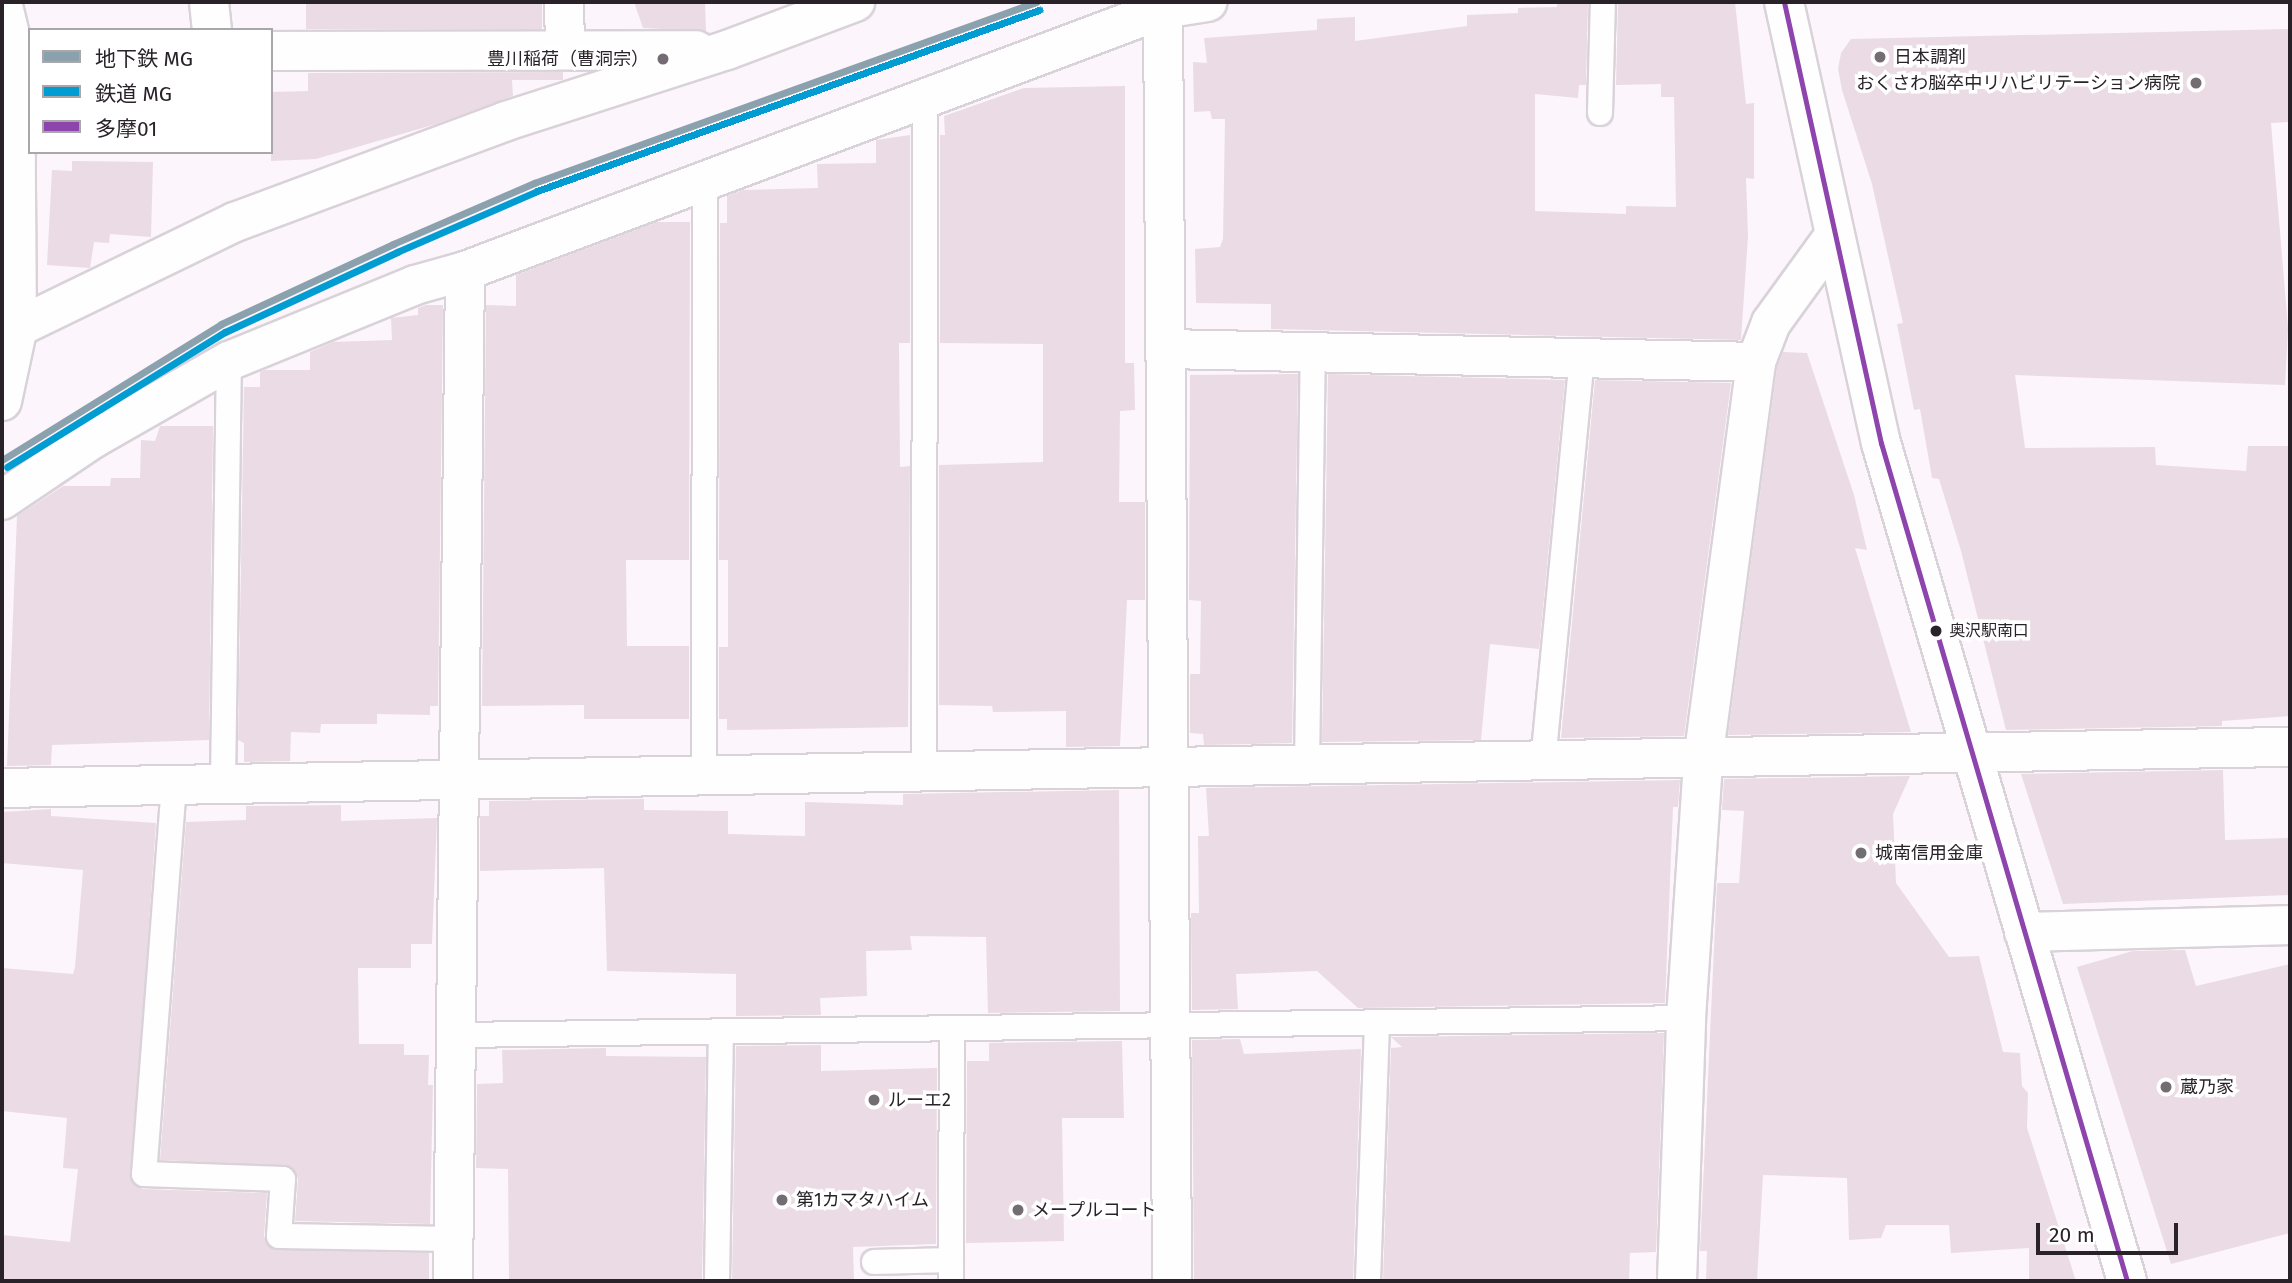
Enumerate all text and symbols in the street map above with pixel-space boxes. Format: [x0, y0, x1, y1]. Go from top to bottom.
legend [28, 28, 273, 154]
text: 地下鉄 MG [95, 46, 193, 72]
place label: 日本調剤 [1894, 46, 1966, 68]
place label: 豊川稲荷（曹洞宗） [487, 48, 649, 70]
marker: 日本調剤 [1872, 49, 1888, 65]
marker: 豊川稲荷（曹洞宗） [655, 51, 671, 67]
place label: おくさわ脳卒中リハビリテーション病院 [1856, 72, 2180, 94]
marker: おくさわ脳卒中リハビリテーション病院 [2186, 73, 2206, 93]
text: 鉄道 MG [95, 81, 172, 107]
text: 多摩01 [95, 116, 157, 142]
place label: 奥沢駅南口 [1949, 621, 2029, 641]
marker: 奥沢駅南口 [1929, 624, 1943, 638]
place label: 城南信用金庫 [1875, 842, 1983, 864]
marker: 城南信用金庫 [1853, 845, 1869, 861]
place label: 蔵乃家 [2180, 1076, 2234, 1098]
marker: 蔵乃家 [2158, 1079, 2174, 1095]
place label: ルーエ2 [888, 1089, 951, 1111]
marker: ルーエ2 [866, 1092, 882, 1108]
place label: 第1カマタハイム [796, 1189, 930, 1211]
marker: 第1カマタハイム [774, 1192, 790, 1208]
place label: メープルコート [1032, 1199, 1158, 1221]
marker: メープルコート [1010, 1202, 1026, 1218]
scale bar [2040, 1210, 2182, 1254]
text: 20 m [2049, 1222, 2095, 1248]

